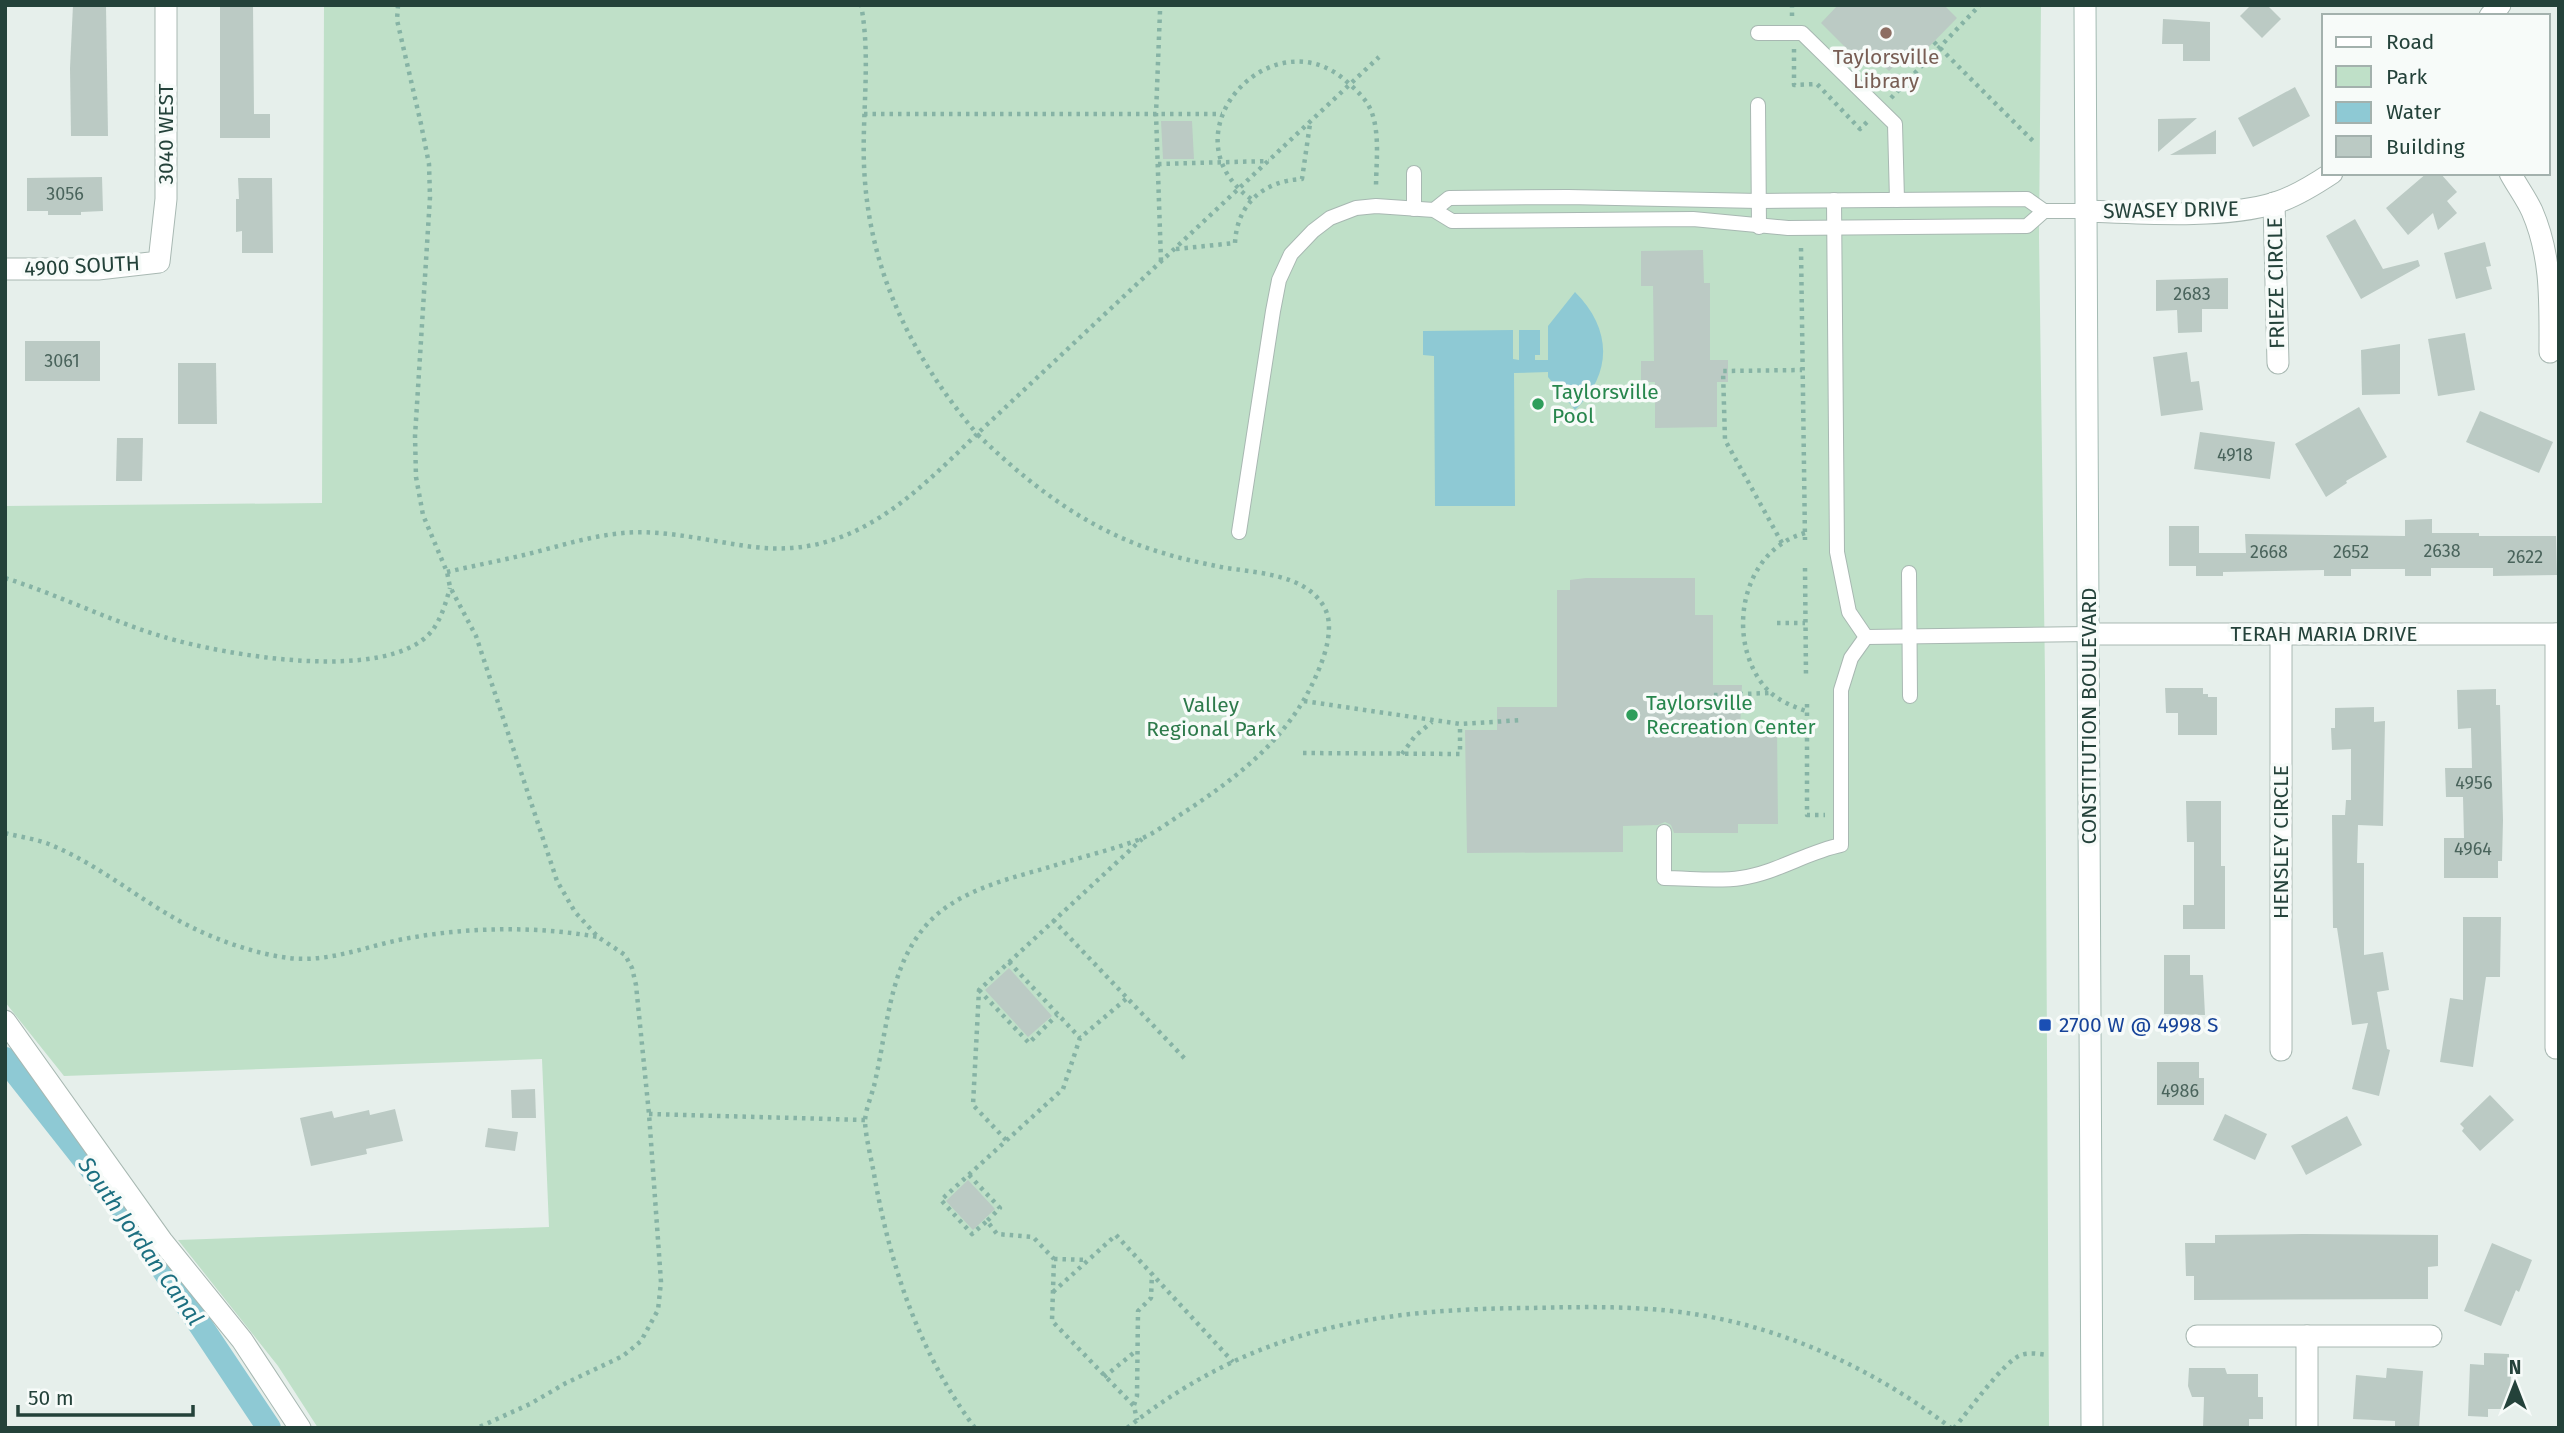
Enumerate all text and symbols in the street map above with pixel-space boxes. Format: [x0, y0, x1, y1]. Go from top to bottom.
legend [2322, 14, 2550, 175]
marker: Taylorsville Library [1878, 25, 1894, 41]
text: Road [2386, 29, 2434, 55]
place label: Taylorsville Library [1833, 44, 1939, 94]
text: Park [2386, 64, 2428, 90]
street label: 3040 WEST [153, 83, 179, 184]
text: Water [2386, 99, 2441, 125]
text: Building [2386, 134, 2465, 160]
house number: 3056 [46, 183, 84, 205]
street label: SWASEY DRIVE [2103, 196, 2239, 224]
street label: FRIEZE CIRCLE [2262, 217, 2290, 349]
street label: 4900 SOUTH [24, 250, 140, 282]
house number: 2683 [2173, 283, 2211, 305]
house number: 3061 [44, 350, 80, 372]
place label: Taylorsville Pool [1552, 379, 1659, 429]
marker: Taylorsville Pool [1530, 396, 1546, 412]
house number: 4918 [2217, 444, 2253, 466]
house number: 2638 [2423, 540, 2461, 562]
house number: 2668 [2250, 541, 2288, 563]
house number: 2652 [2333, 541, 2369, 563]
house number: 2622 [2507, 546, 2543, 568]
street label: CONSTITUTION BOULEVARD [2076, 587, 2102, 845]
street label: TERAH MARIA DRIVE [2231, 621, 2417, 647]
place label: Taylorsville Recreation Center [1646, 690, 1816, 740]
park label: Valley Regional Park [1146, 692, 1276, 742]
marker: Taylorsville Recreation Center [1624, 707, 1640, 723]
street label: HENSLEY CIRCLE [2268, 765, 2294, 919]
house number: 4956 [2455, 772, 2493, 794]
house number: 4964 [2454, 838, 2492, 860]
place label: 2700 W @ 4998 S [2059, 1012, 2219, 1038]
marker: 2700 W @ 4998 S [2037, 1017, 2053, 1033]
house number: 4986 [2161, 1080, 2199, 1102]
water label: South Jordan Canal [72, 1151, 210, 1331]
north arrow [2480, 1349, 2550, 1419]
text: N [2509, 1356, 2521, 1379]
scale bar [18, 1374, 192, 1418]
text: 50 m [28, 1385, 74, 1411]

